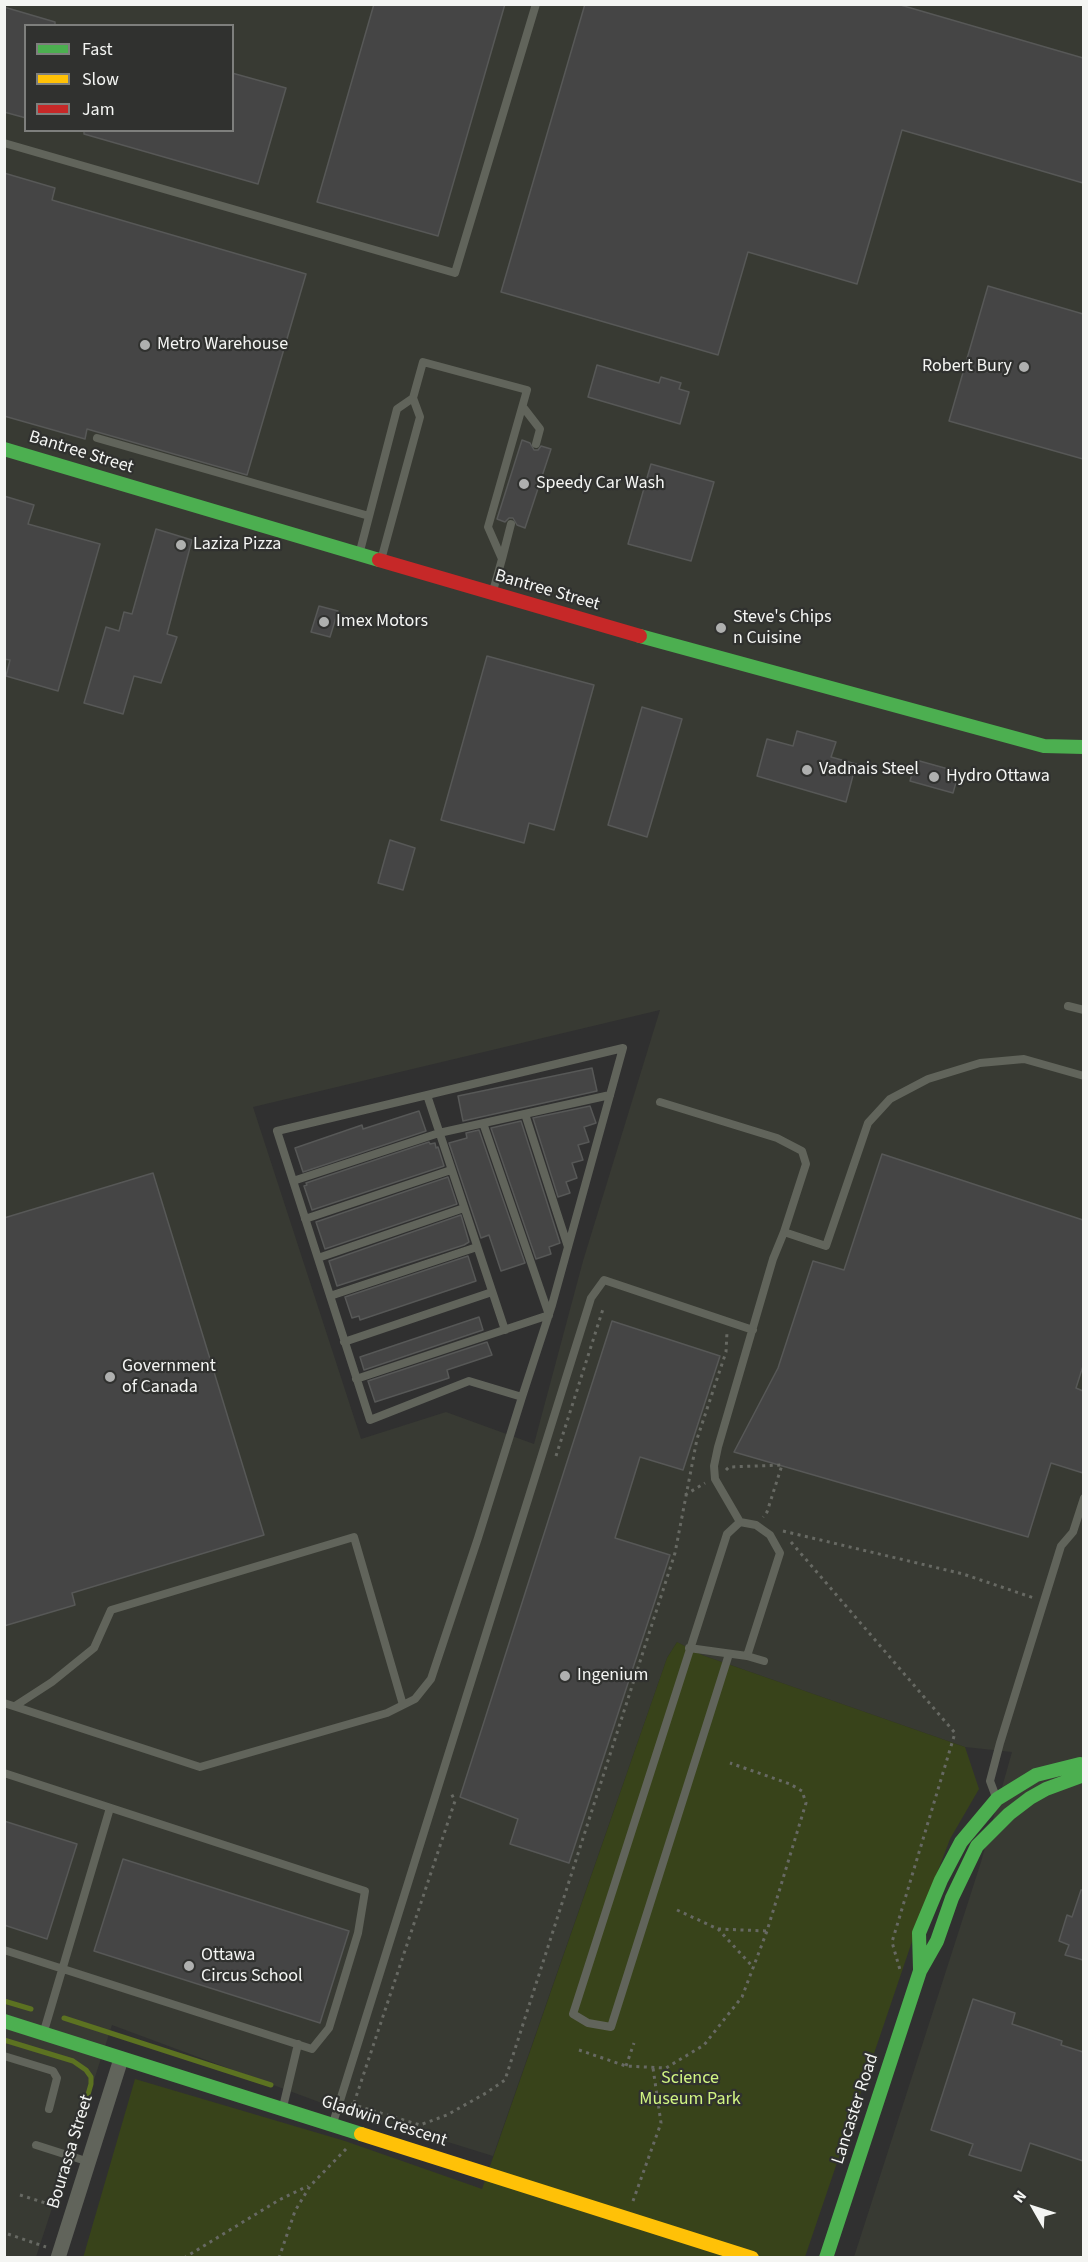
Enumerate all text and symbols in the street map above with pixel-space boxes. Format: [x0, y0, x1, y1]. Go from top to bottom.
legend [24, 24, 234, 132]
text: Fast [82, 37, 113, 62]
text: Slow [82, 67, 119, 92]
text: Jam [82, 97, 115, 122]
place label: Metro Warehouse [157, 334, 288, 356]
marker: Metro Warehouse [138, 338, 152, 352]
place label: Robert Bury [922, 356, 1012, 378]
marker: Robert Bury [1017, 360, 1031, 374]
street label: Bantree Street [26, 427, 136, 479]
place label: Speedy Car Wash [536, 473, 665, 495]
marker: Speedy Car Wash [517, 477, 531, 491]
place label: Laziza Pizza [193, 534, 281, 556]
marker: Laziza Pizza [174, 538, 188, 552]
street label: Bantree Street [492, 566, 602, 616]
place label: Steve's Chips n Cuisine [733, 607, 832, 650]
place label: Imex Motors [336, 611, 428, 633]
marker: Imex Motors [317, 615, 331, 629]
marker: Steve's Chips n Cuisine [714, 621, 728, 635]
place label: Vadnais Steel [819, 759, 919, 781]
marker: Vadnais Steel [800, 763, 814, 777]
place label: Hydro Ottawa [946, 766, 1050, 788]
marker: Hydro Ottawa [927, 770, 941, 784]
place label: Government of Canada [122, 1356, 216, 1398]
marker: Government of Canada [103, 1370, 117, 1384]
place label: Ingenium [577, 1665, 648, 1687]
marker: Ingenium [558, 1669, 572, 1683]
place label: Ottawa Circus School [201, 1945, 303, 1988]
marker: Ottawa Circus School [182, 1959, 196, 1973]
street label: Lancaster Road [828, 2051, 884, 2167]
park label: Science Museum Park [639, 2068, 741, 2110]
street label: Gladwin Crescent [318, 2091, 450, 2153]
street label: Bourassa Street [43, 2092, 99, 2212]
north arrow [1004, 2178, 1064, 2238]
text: N [1008, 2186, 1032, 2208]

